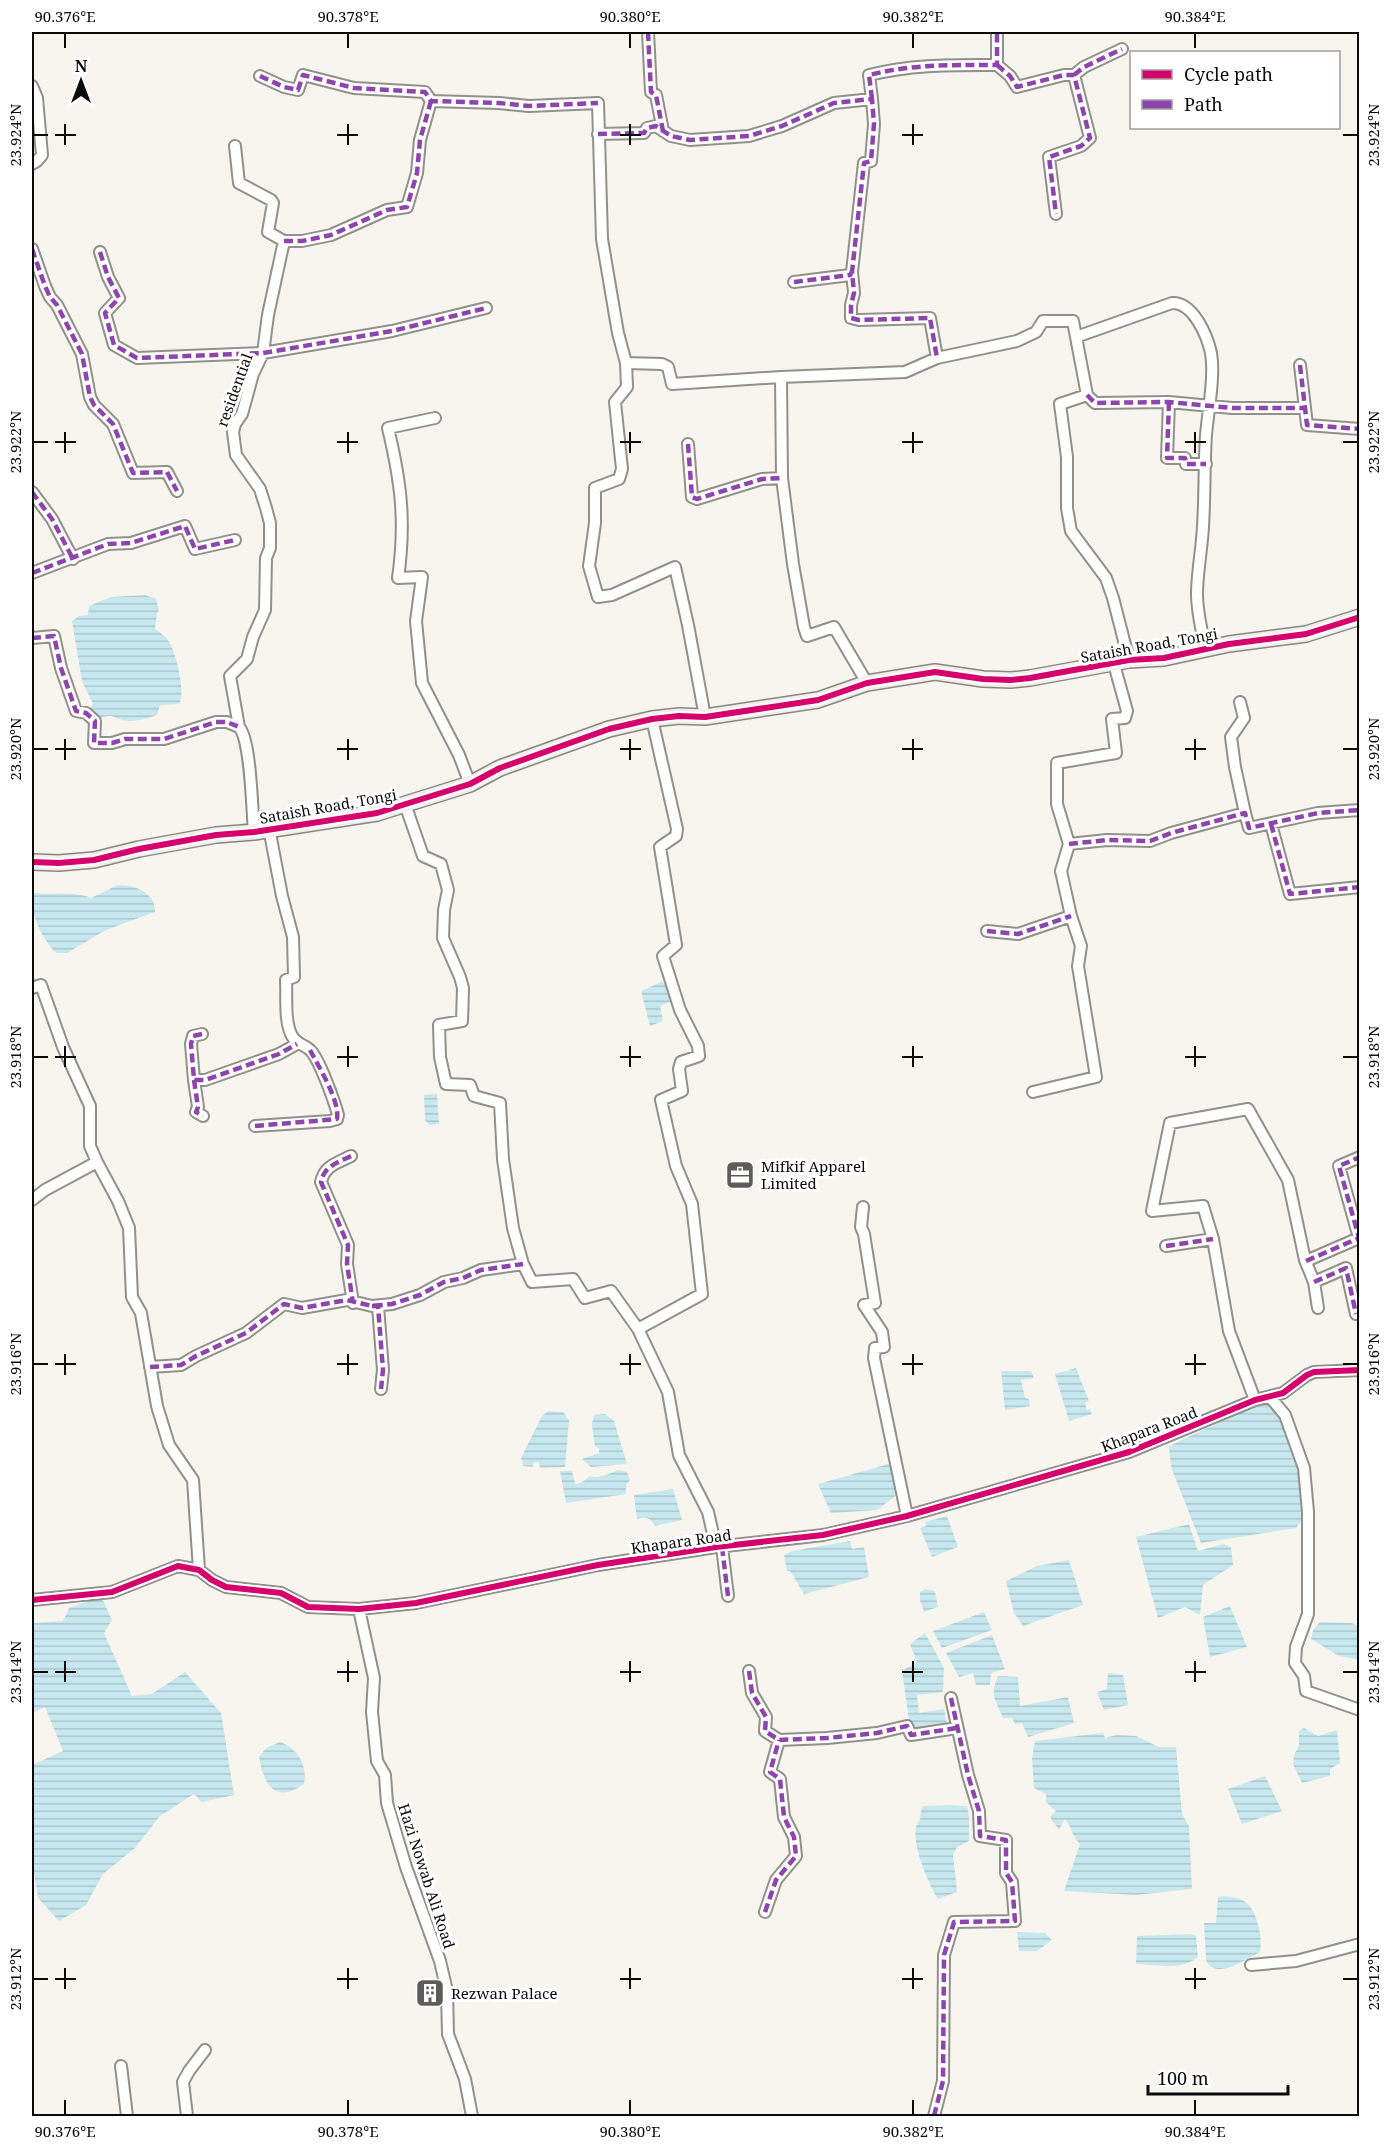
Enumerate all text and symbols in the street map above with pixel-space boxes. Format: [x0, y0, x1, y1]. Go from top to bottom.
text: 90.376°E [34, 6, 96, 26]
text: 90.378°E [317, 6, 379, 26]
text: 90.380°E [599, 6, 661, 26]
text: 90.382°E [882, 6, 944, 26]
text: 90.384°E [1164, 6, 1226, 26]
north arrow [51, 51, 111, 111]
legend [1130, 51, 1340, 129]
text: N [75, 55, 88, 77]
text: Cycle path [1184, 62, 1273, 86]
text: Path [1184, 92, 1223, 116]
text: 23.924°N [5, 103, 25, 167]
text: 23.924°N [1363, 103, 1383, 167]
street label: residential [211, 350, 257, 429]
text: 23.922°N [5, 410, 25, 474]
text: 23.922°N [1363, 410, 1383, 474]
street label: Sataish Road, Tongi [1079, 623, 1219, 667]
text: 23.920°N [5, 717, 25, 781]
text: 23.920°N [1363, 717, 1383, 781]
street label: Sataish Road, Tongi [258, 784, 398, 828]
text: 23.918°N [5, 1025, 25, 1089]
text: 23.918°N [1363, 1025, 1383, 1089]
place label: Mifkif Apparel Limited [761, 1156, 866, 1193]
office icon: Mifkif Apparel Limited [724, 1159, 756, 1191]
text: 23.916°N [5, 1332, 25, 1396]
text: 23.916°N [1363, 1332, 1383, 1396]
street label: Khapara Road [1098, 1401, 1200, 1457]
street label: Khapara Road [629, 1524, 733, 1558]
text: 23.914°N [5, 1640, 25, 1704]
text: 23.914°N [1363, 1640, 1383, 1704]
street label: Hazi Nowab Ali Road [394, 1801, 460, 1951]
text: 23.912°N [5, 1947, 25, 2011]
text: 23.912°N [1363, 1947, 1383, 2011]
building icon: Rezwan Palace [414, 1977, 446, 2009]
place label: Rezwan Palace [451, 1983, 558, 2003]
scale bar [1148, 2058, 1288, 2096]
text: 100 m [1157, 2066, 1209, 2090]
text: 90.376°E [34, 2121, 96, 2141]
text: 90.378°E [317, 2121, 379, 2141]
text: 90.380°E [599, 2121, 661, 2141]
text: 90.382°E [882, 2121, 944, 2141]
text: 90.384°E [1164, 2121, 1226, 2141]

